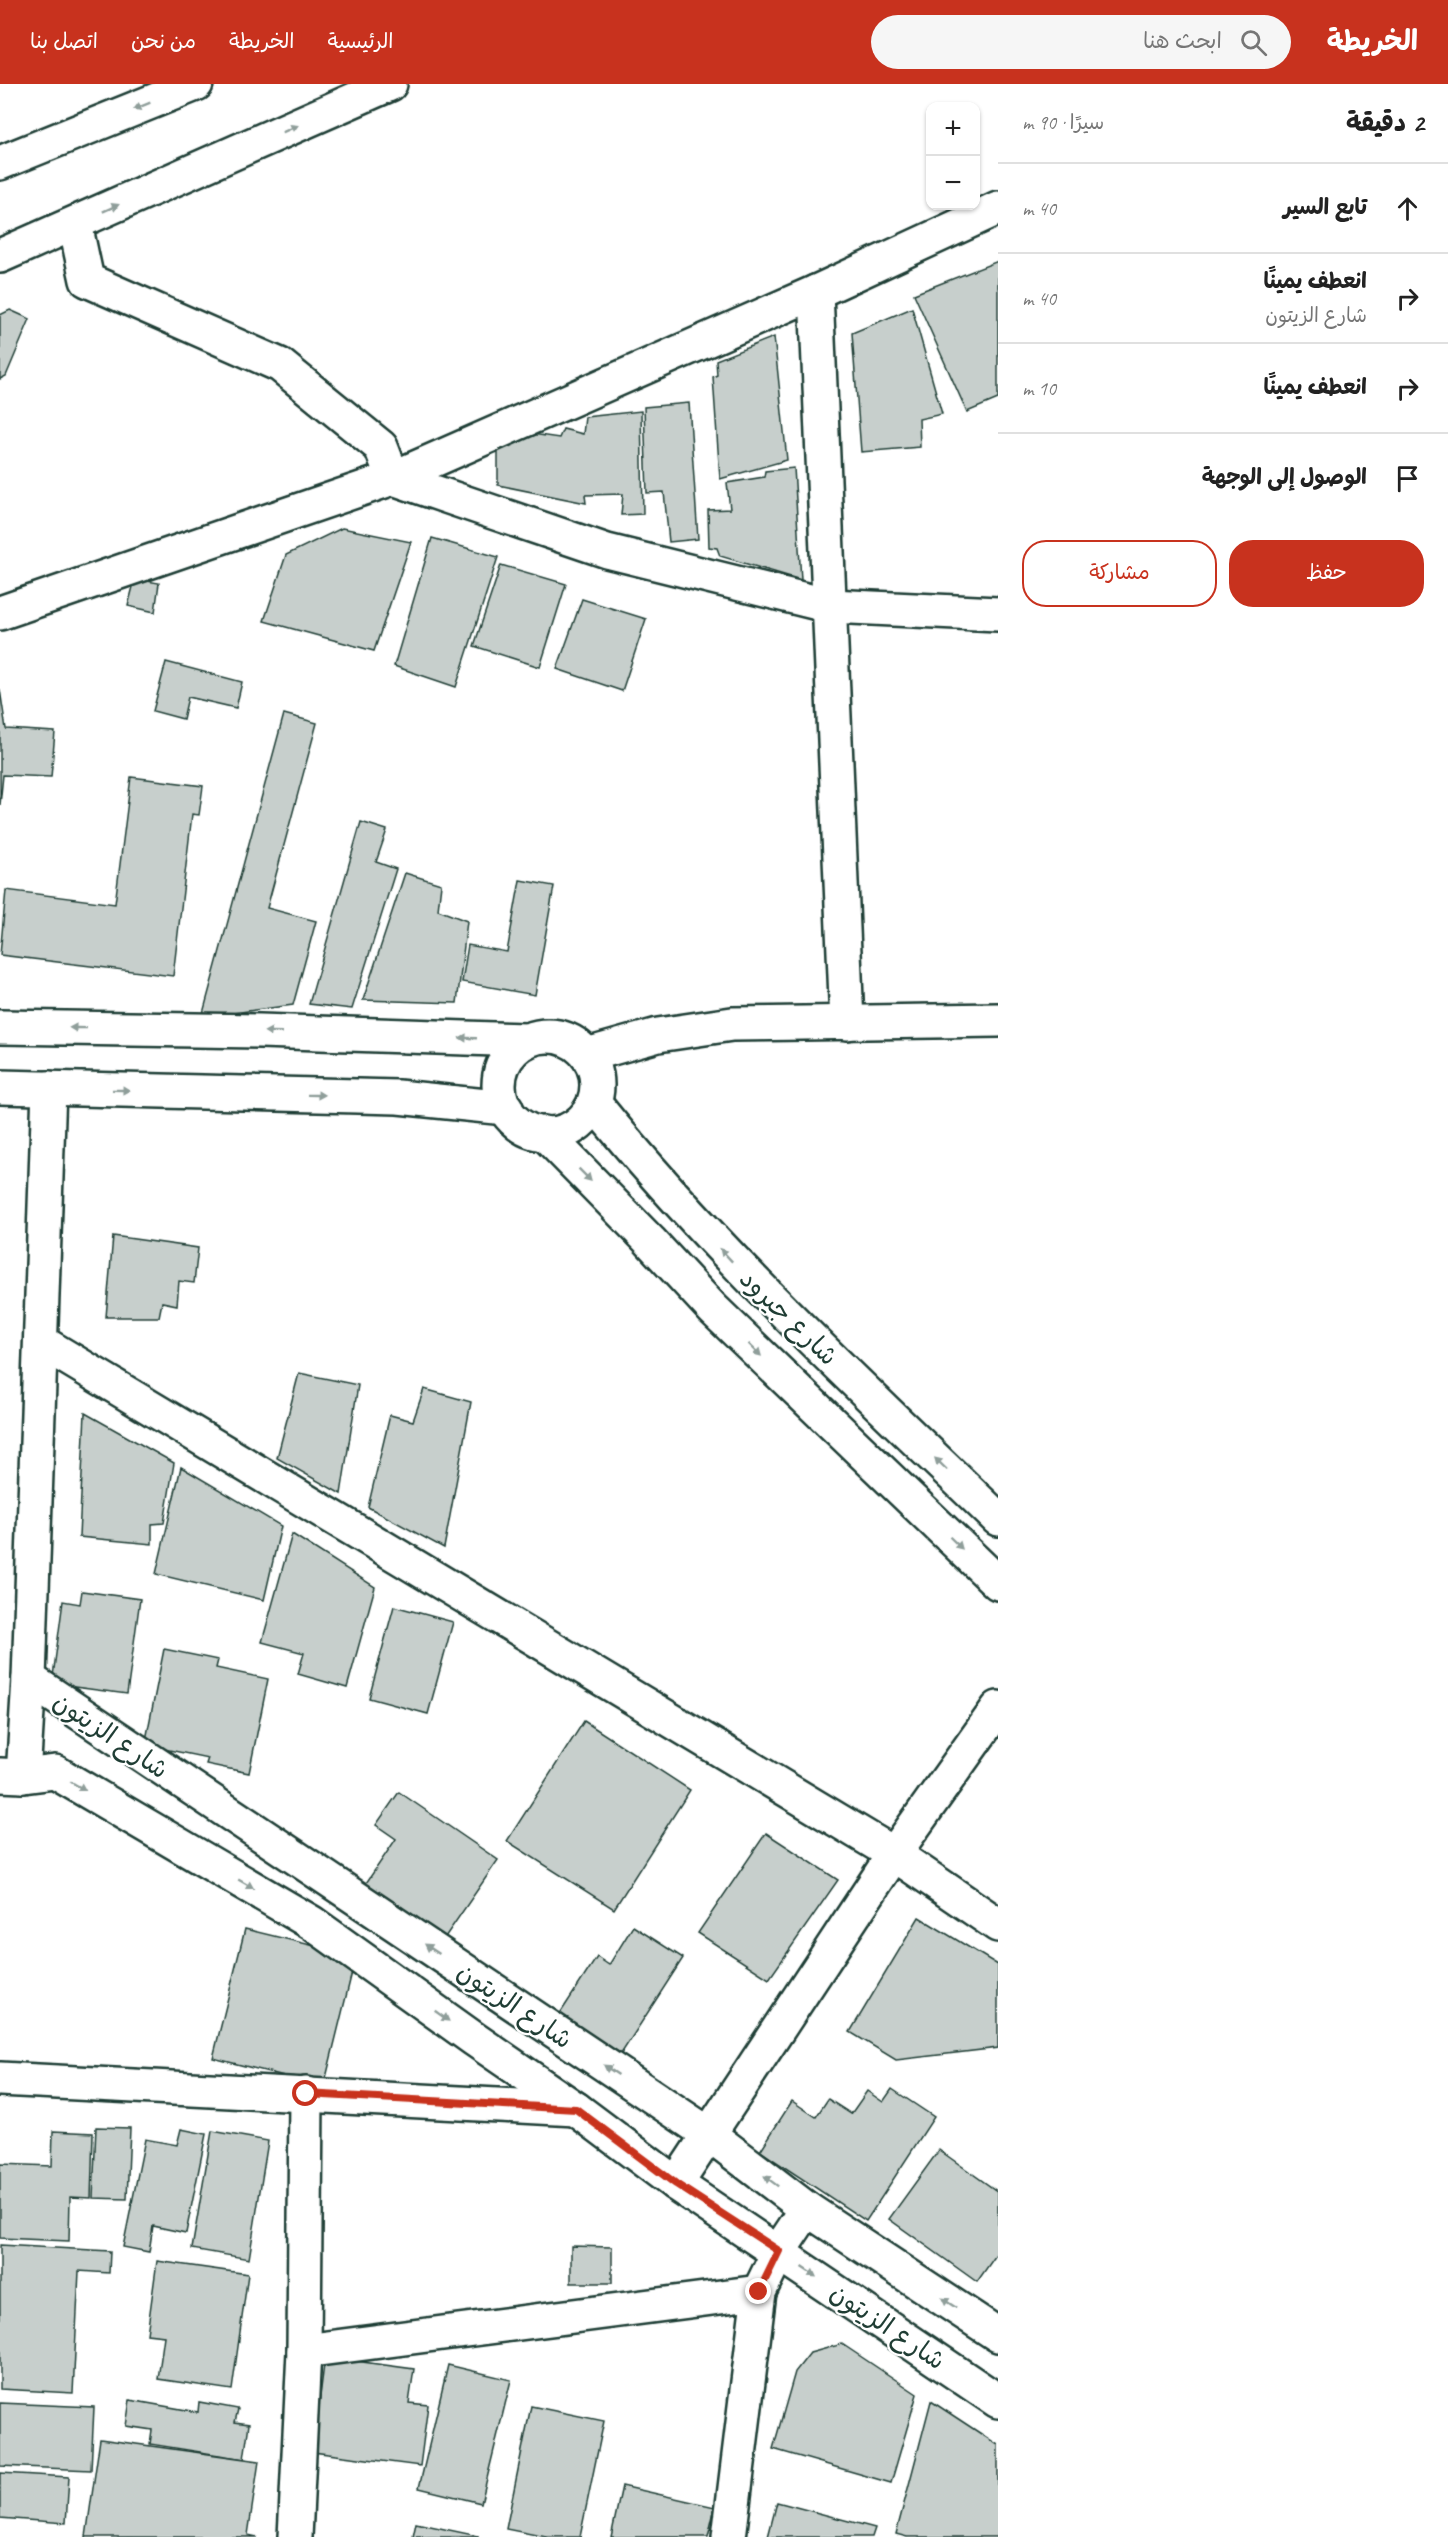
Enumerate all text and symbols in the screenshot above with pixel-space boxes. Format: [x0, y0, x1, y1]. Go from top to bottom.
search box [871, 15, 1291, 69]
text: الخريطة [1327, 23, 1418, 58]
icon: search [1237, 26, 1270, 59]
text: ابحث هنا [1143, 27, 1222, 55]
text: اتصل بنا [30, 28, 98, 54]
text: من نحن [131, 28, 196, 54]
text: الخريطة [229, 28, 295, 54]
text: الرئيسية [328, 28, 393, 54]
one-way arrow [132, 101, 150, 111]
map controls [926, 102, 980, 210]
button: + [926, 102, 980, 156]
text: 2 دقيقة [1346, 106, 1424, 139]
text: سيرًا · 90 m [1022, 110, 1104, 135]
one-way arrow [281, 124, 298, 133]
button: − [926, 156, 980, 210]
icon: ahead [1391, 192, 1424, 225]
text: تابع السير [1283, 193, 1367, 221]
text: 40 m [1022, 196, 1056, 221]
one-way arrow [103, 203, 120, 212]
text: انعطف يمينًا [1263, 267, 1367, 295]
icon: right [1391, 282, 1424, 315]
text: 40 m [1022, 286, 1056, 311]
text: شارع الزيتون [1265, 303, 1367, 328]
icon: right [1391, 372, 1424, 405]
text: انعطف يمينًا [1263, 373, 1367, 401]
text: 10 m [1022, 376, 1056, 401]
icon: arrive [1391, 462, 1424, 495]
text: الوصول إلى الوجهة [1202, 463, 1367, 491]
button: مشاركة [1022, 540, 1217, 607]
button: حفظ [1229, 540, 1424, 607]
one-way arrow [68, 1023, 87, 1033]
one-way arrow [263, 1027, 282, 1036]
one-way arrow [458, 1034, 477, 1043]
one-way arrow [112, 1085, 131, 1095]
one-way arrow [307, 1090, 326, 1100]
one-way arrow [577, 1167, 591, 1181]
one-way arrow [719, 1247, 733, 1262]
street label: شارع جيرود [732, 1262, 845, 1373]
one-way arrow [748, 1343, 763, 1357]
one-way arrow [933, 1457, 948, 1471]
one-way arrow [949, 1536, 963, 1550]
street label: شارع الزيتون [46, 1685, 175, 1787]
one-way arrow [70, 1780, 86, 1791]
one-way arrow [238, 1879, 255, 1889]
one-way arrow [424, 1944, 440, 1955]
street label: شارع الزيتون [450, 1955, 579, 2057]
one-way arrow [435, 2010, 450, 2022]
one-way arrow [603, 2064, 620, 2075]
route start [292, 2080, 318, 2106]
one-way arrow [763, 2175, 779, 2188]
one-way arrow [801, 2266, 817, 2277]
street label: شارع الزيتون [823, 2276, 952, 2378]
route end [745, 2278, 771, 2304]
one-way arrow [942, 2297, 958, 2309]

